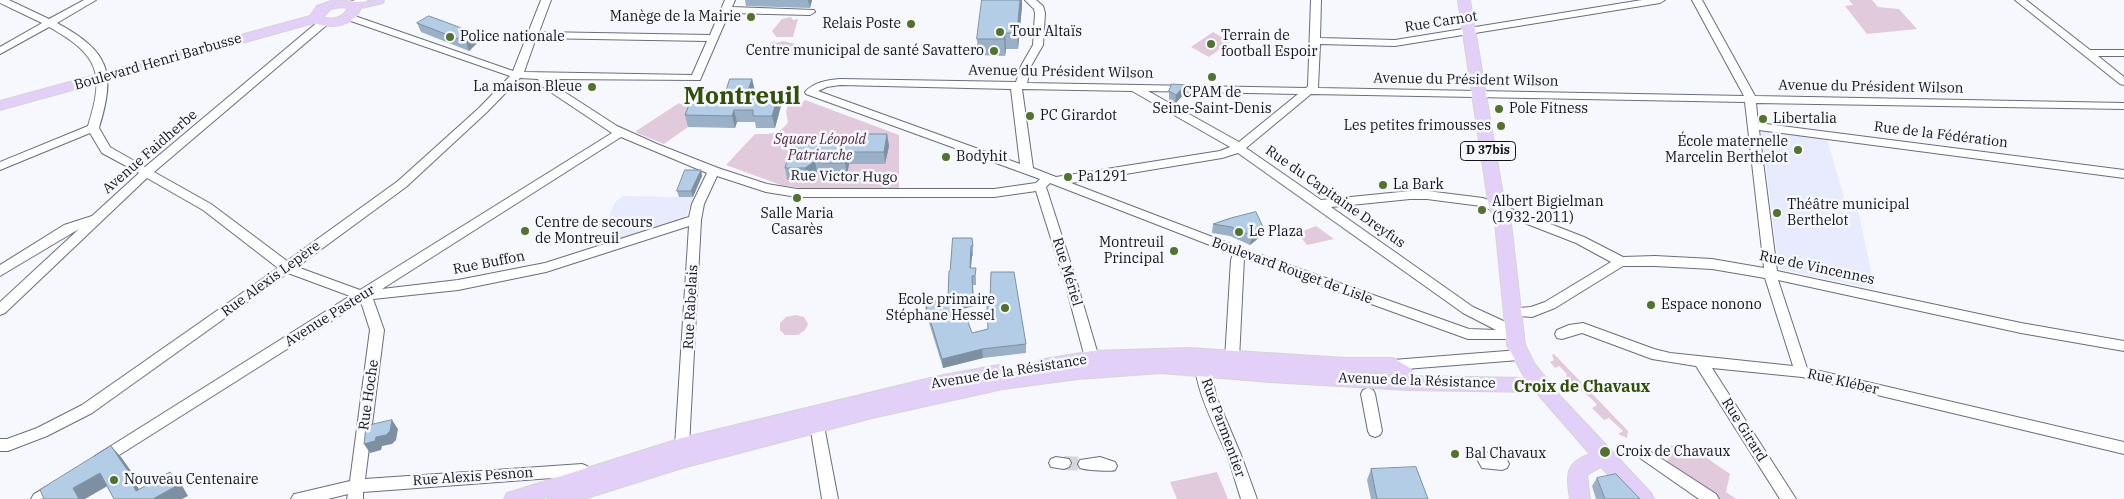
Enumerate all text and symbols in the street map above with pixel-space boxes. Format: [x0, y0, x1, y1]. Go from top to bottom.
street label: Rue Carnot [1403, 8, 1479, 36]
place label: Manège de la Mairie [610, 9, 741, 25]
marker: Manège de la Mairie [745, 11, 757, 23]
place label: Relais Poste [822, 16, 901, 32]
marker: Relais Poste [905, 18, 917, 30]
place label: Tour Altaïs [1010, 24, 1082, 40]
marker: Tour Altaïs [994, 26, 1006, 38]
place label: Terrain de football Espoir [1221, 28, 1317, 60]
place label: Police nationale [460, 29, 565, 45]
street label: Boulevard Henri Barbusse [72, 30, 244, 94]
marker: Police nationale [444, 31, 456, 43]
marker: Terrain de football Espoir [1205, 38, 1217, 50]
place label: Centre municipal de santé Savattero [746, 43, 984, 59]
marker: Centre municipal de santé Savattero [988, 45, 1000, 57]
street label: Avenue du Président Wilson [968, 62, 1154, 82]
street label: Avenue du Président Wilson [1373, 70, 1559, 90]
marker: CPAM de Seine-Saint-Denis [1206, 71, 1218, 83]
street label: Avenue du Président Wilson [1778, 77, 1964, 97]
place label: La maison Bleue [473, 79, 582, 95]
marker: La maison Bleue [586, 81, 598, 93]
district label: Montreuil [683, 83, 801, 111]
place label: CPAM de Seine-Saint-Denis [1153, 85, 1271, 118]
place label: Pole Fitness [1509, 101, 1588, 117]
marker: Pole Fitness [1493, 103, 1505, 115]
street label: Avenue Faidherbe [99, 106, 201, 198]
place label: PC Girardot [1040, 108, 1117, 124]
marker: PC Girardot [1024, 110, 1036, 122]
place label: Libertalia [1773, 111, 1837, 127]
marker: Libertalia [1757, 113, 1769, 125]
place label: Les petites frimousses [1344, 118, 1491, 134]
street label: Rue de la Fédération [1873, 118, 2009, 152]
marker: Les petites frimousses [1495, 120, 1507, 132]
park label: Square Léopold Patriarche [774, 132, 866, 164]
place label: École maternelle Marcelin Berthelot [1665, 134, 1788, 166]
street label: Rue du Capitaine Dreyfus [1262, 142, 1408, 252]
road number: D 37bis [1460, 142, 1516, 160]
marker: École maternelle Marcelin Berthelot [1792, 144, 1804, 156]
place label: Bodyhit [956, 149, 1007, 165]
marker: Bodyhit [940, 151, 952, 163]
street label: Rue Victor Hugo [790, 168, 898, 186]
place label: Pa1291 [1078, 169, 1128, 185]
marker: Pa1291 [1062, 171, 1074, 183]
place label: La Bark [1393, 177, 1444, 193]
marker: La Bark [1377, 179, 1389, 191]
marker: Salle Maria Casarès [791, 192, 803, 204]
place label: Albert Bigielman (1932-2011) [1492, 194, 1604, 226]
place label: Théâtre municipal Berthelot [1787, 197, 1909, 230]
marker: Albert Bigielman (1932-2011) [1476, 204, 1488, 216]
place label: Salle Maria Casarès [760, 206, 834, 238]
marker: Théâtre municipal Berthelot [1771, 207, 1783, 219]
place label: Centre de secours de Montreuil [535, 215, 653, 248]
place label: Le Plaza [1249, 224, 1303, 240]
marker: Centre de secours de Montreuil [519, 225, 531, 237]
marker: Le Plaza [1233, 226, 1245, 238]
street label: Boulevard Rouget de Lisle [1209, 234, 1375, 308]
place label: Montreuil Principal [1099, 235, 1164, 268]
street label: Rue Mériel [1049, 236, 1085, 308]
street label: Rue Alexis Lepère [218, 238, 324, 320]
marker: Montreuil Principal [1168, 245, 1180, 257]
street label: Rue Buffon [452, 248, 526, 278]
street label: Rue de Vincennes [1758, 248, 1876, 288]
street label: Rue Rabelais [680, 264, 702, 350]
street label: Avenue Pasteur [282, 282, 378, 350]
place label: Ecole primaire Stéphane Hessel [886, 292, 995, 324]
place label: Espace nonono [1661, 297, 1762, 313]
marker: Espace nonono [1645, 299, 1657, 311]
marker: Ecole primaire Stéphane Hessel [999, 302, 1011, 314]
street label: Avenue de la Résistance [930, 351, 1088, 393]
street label: Rue Hoche [356, 359, 382, 431]
street label: Rue Kléber [1806, 366, 1880, 398]
street label: Avenue de la Résistance [1338, 370, 1496, 392]
street label: Rue Parmentier [1197, 376, 1249, 480]
district label: Croix de Chavaux [1514, 377, 1650, 397]
street label: Rue Girard [1718, 395, 1770, 465]
place label: Croix de Chavaux [1616, 444, 1730, 460]
marker: Croix de Chavaux [1598, 445, 1612, 459]
place label: Bal Chavaux [1465, 446, 1546, 462]
marker: Bal Chavaux [1449, 448, 1461, 460]
street label: Rue Alexis Pesnon [412, 464, 534, 490]
place label: Nouveau Centenaire [124, 472, 258, 488]
marker: Nouveau Centenaire [108, 474, 120, 486]

